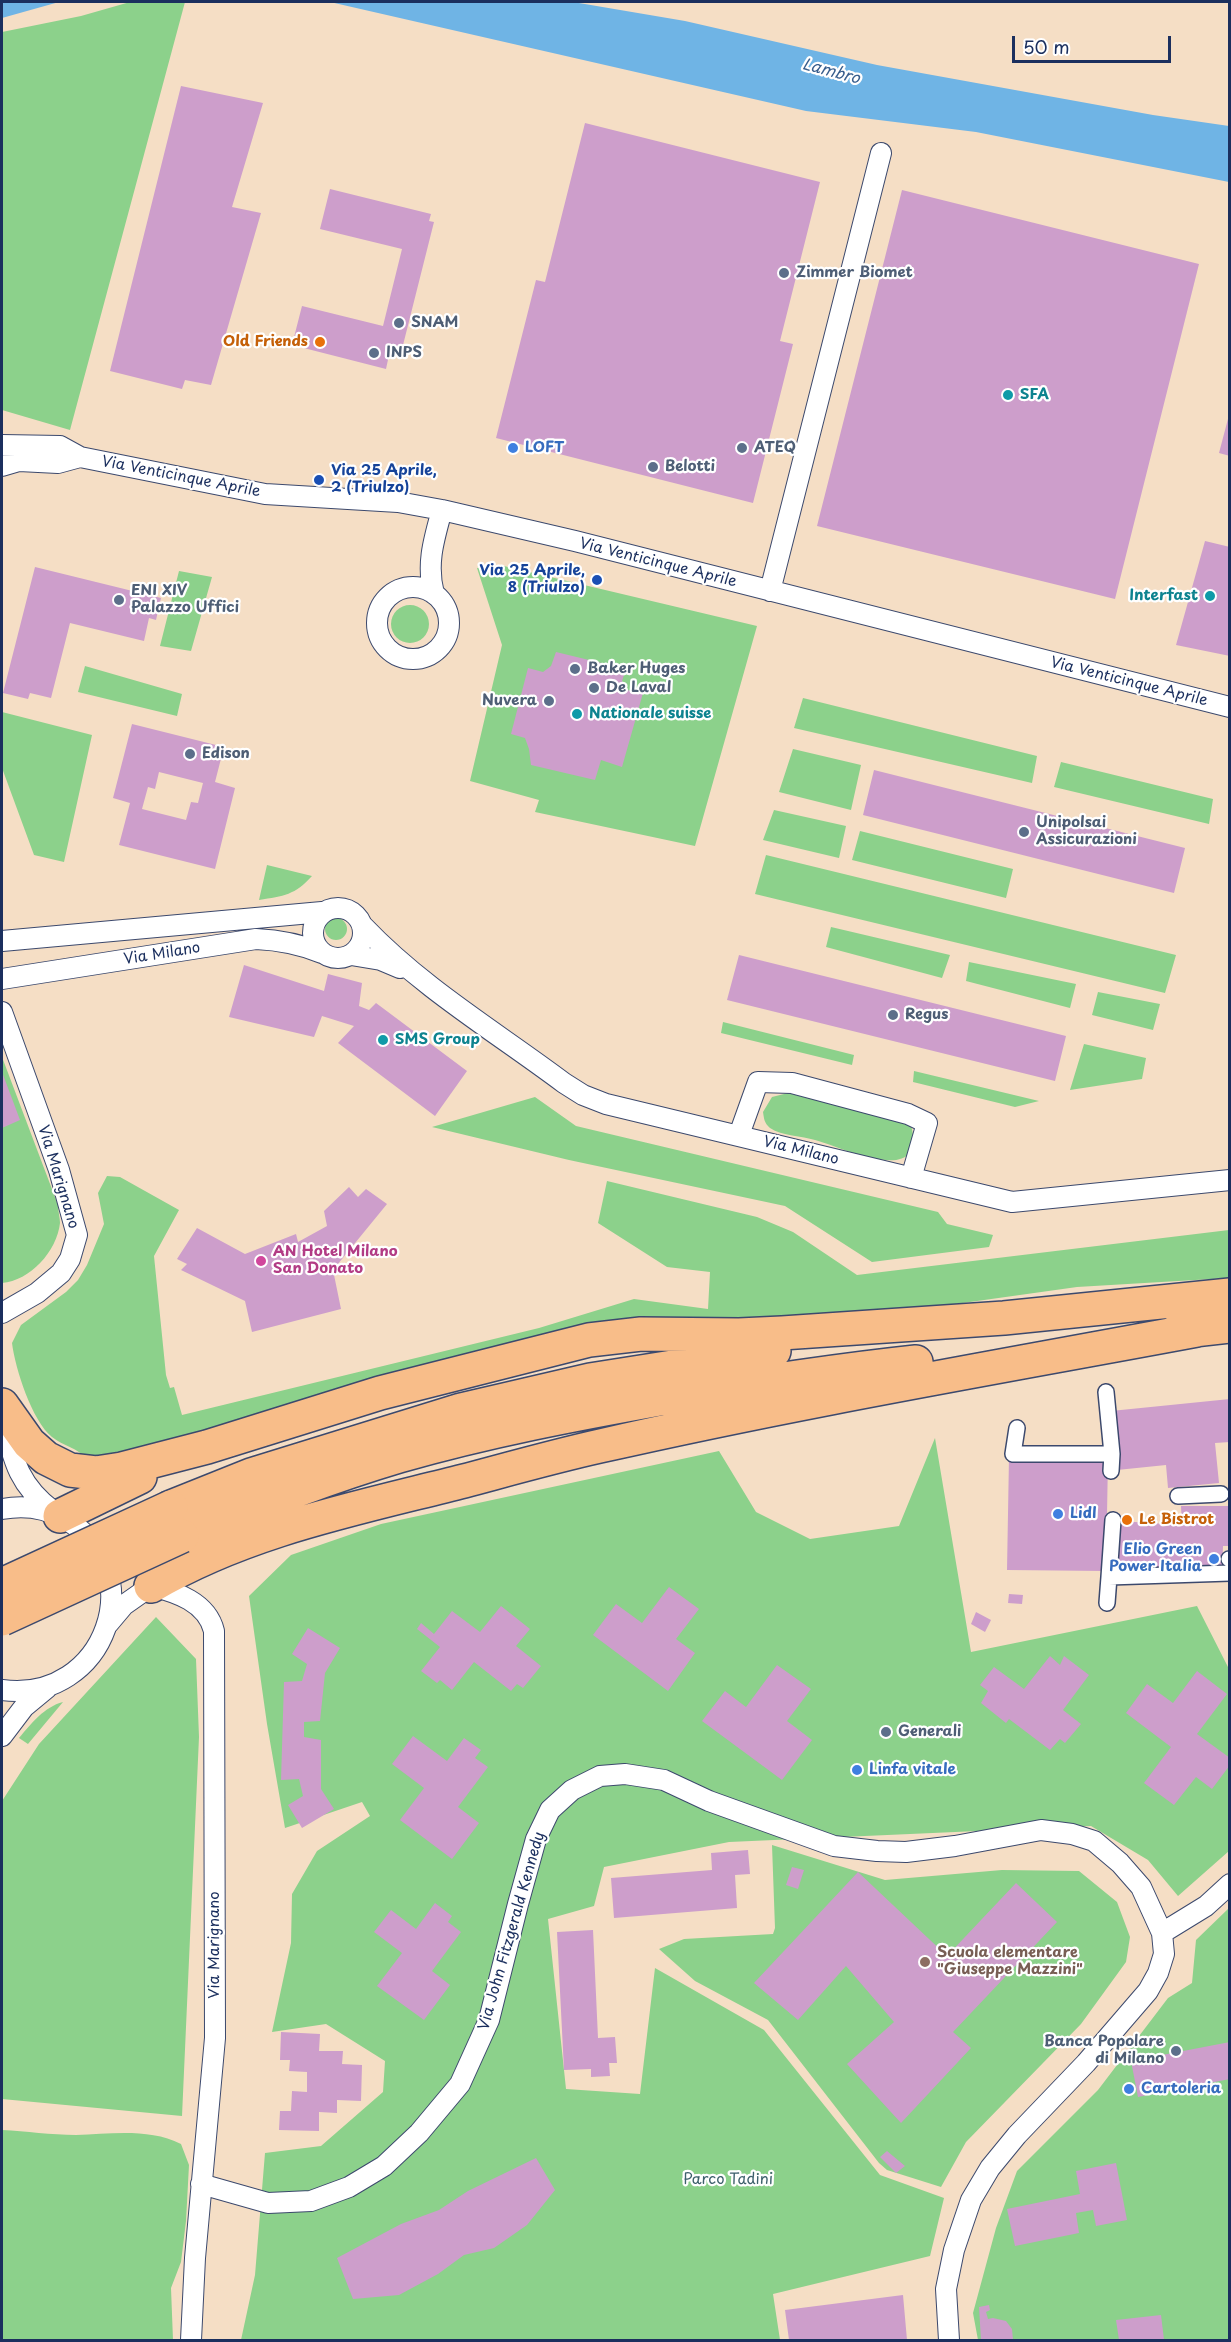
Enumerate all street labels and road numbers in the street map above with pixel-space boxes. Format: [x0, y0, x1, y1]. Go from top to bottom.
street label: Via Venticinque Aprile [100, 453, 262, 501]
street label: Via Venticinque Aprile [578, 535, 738, 591]
street label: Via Venticinque Aprile [1049, 654, 1209, 710]
street label: Via Milano [122, 939, 202, 969]
street label: Via Marignano [34, 1123, 82, 1231]
street label: Via Milano [761, 1133, 841, 1169]
street label: Via John Fitzgerald Kennedy [475, 1830, 549, 2032]
street label: Via Marignano [206, 1891, 224, 1999]

